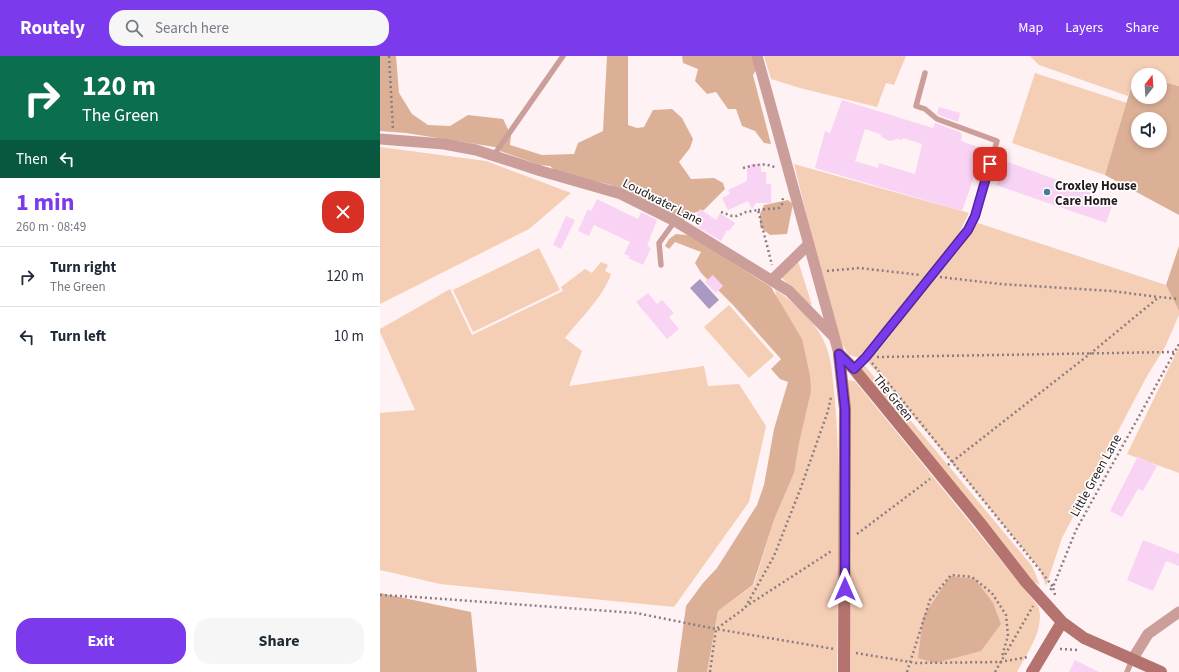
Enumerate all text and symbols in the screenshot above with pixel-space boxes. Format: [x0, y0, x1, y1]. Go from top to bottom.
search box [109, 10, 389, 46]
text: Routely [20, 15, 85, 42]
icon: search [123, 17, 145, 39]
text: Search here [155, 18, 229, 39]
text: Map [1018, 18, 1043, 38]
text: Layers [1065, 18, 1103, 38]
text: Share [1125, 18, 1159, 38]
text: 120 m [82, 66, 156, 106]
north arrow [1131, 68, 1167, 104]
map controls [1131, 68, 1167, 148]
icon: right [16, 72, 68, 124]
text: The Green [82, 103, 159, 128]
button: sound [1131, 112, 1167, 148]
pin [973, 147, 1007, 181]
icon: left [56, 148, 78, 170]
text: Then [16, 149, 48, 170]
icon: arrive [979, 153, 1001, 175]
street label: Loudwater Lane [620, 174, 706, 230]
place label: Croxley House Care Home [1055, 177, 1137, 210]
text: 1 min [16, 185, 74, 220]
marker: Croxley House Care Home [1042, 187, 1052, 197]
button: close [322, 191, 364, 233]
text: 260 m · 08:49 [16, 218, 86, 236]
text: Turn right [50, 257, 116, 278]
icon: right [16, 266, 38, 288]
text: 120 m [326, 266, 364, 287]
text: The Green [50, 278, 106, 296]
icon: left [16, 326, 38, 348]
text: Turn left [50, 326, 106, 347]
text: 10 m [334, 326, 364, 347]
street label: The Green [869, 370, 918, 425]
street label: Little Green Lane [1066, 431, 1126, 520]
position arrow [824, 568, 866, 610]
button: Exit [16, 618, 186, 664]
button: Share [194, 618, 364, 664]

